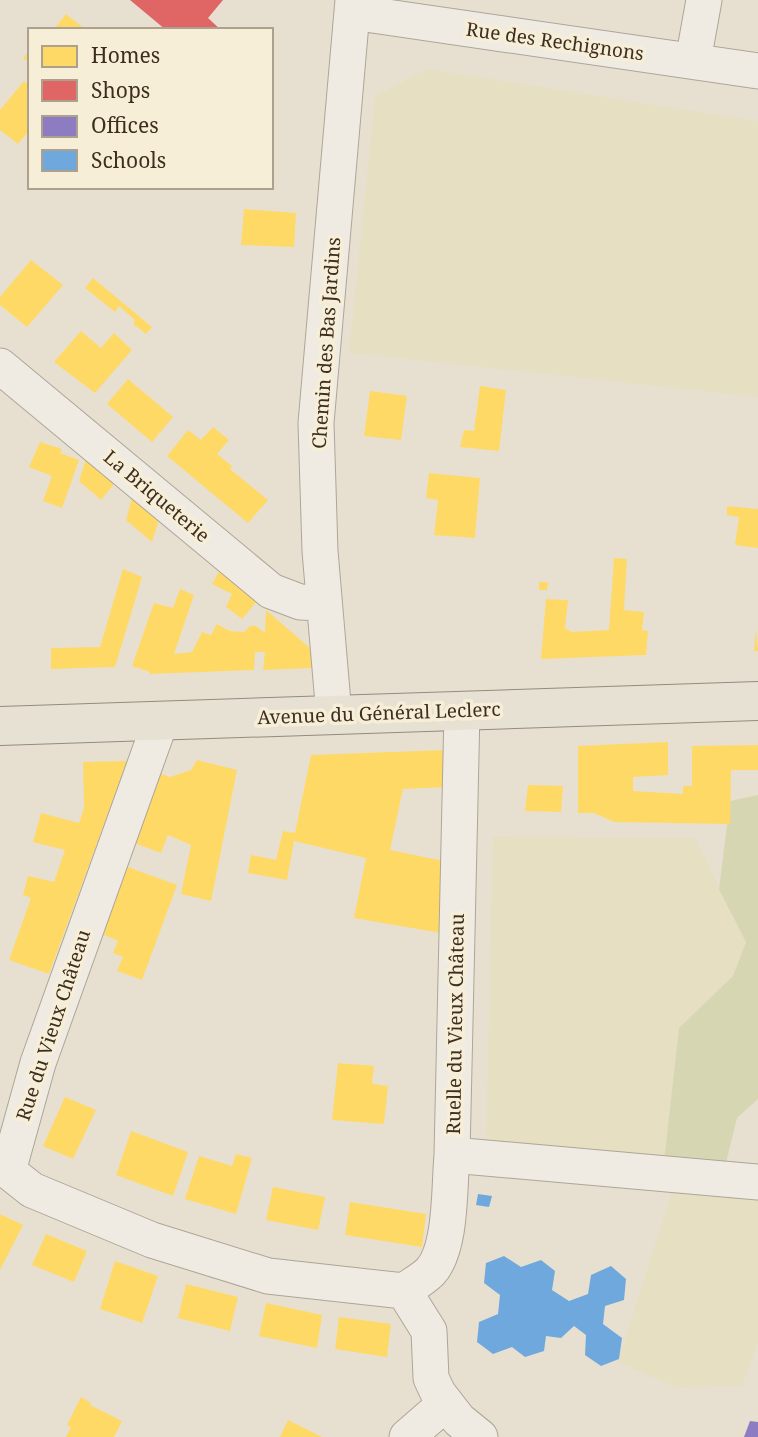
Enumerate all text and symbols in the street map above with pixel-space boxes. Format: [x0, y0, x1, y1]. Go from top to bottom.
street label: Rue des Rechignons [464, 16, 646, 66]
legend [28, 28, 273, 189]
text: Homes [91, 41, 160, 69]
text: Shops [91, 76, 150, 104]
text: Offices [91, 111, 159, 139]
text: Schools [91, 146, 166, 174]
street label: Chemin des Bas Jardins [306, 236, 346, 450]
street label: La Briqueterie [99, 444, 215, 548]
street label: Avenue du Général Leclerc [257, 696, 501, 730]
street label: Ruelle du Vieux Château [440, 913, 470, 1135]
street label: Rue du Vieux Château [10, 926, 96, 1124]

